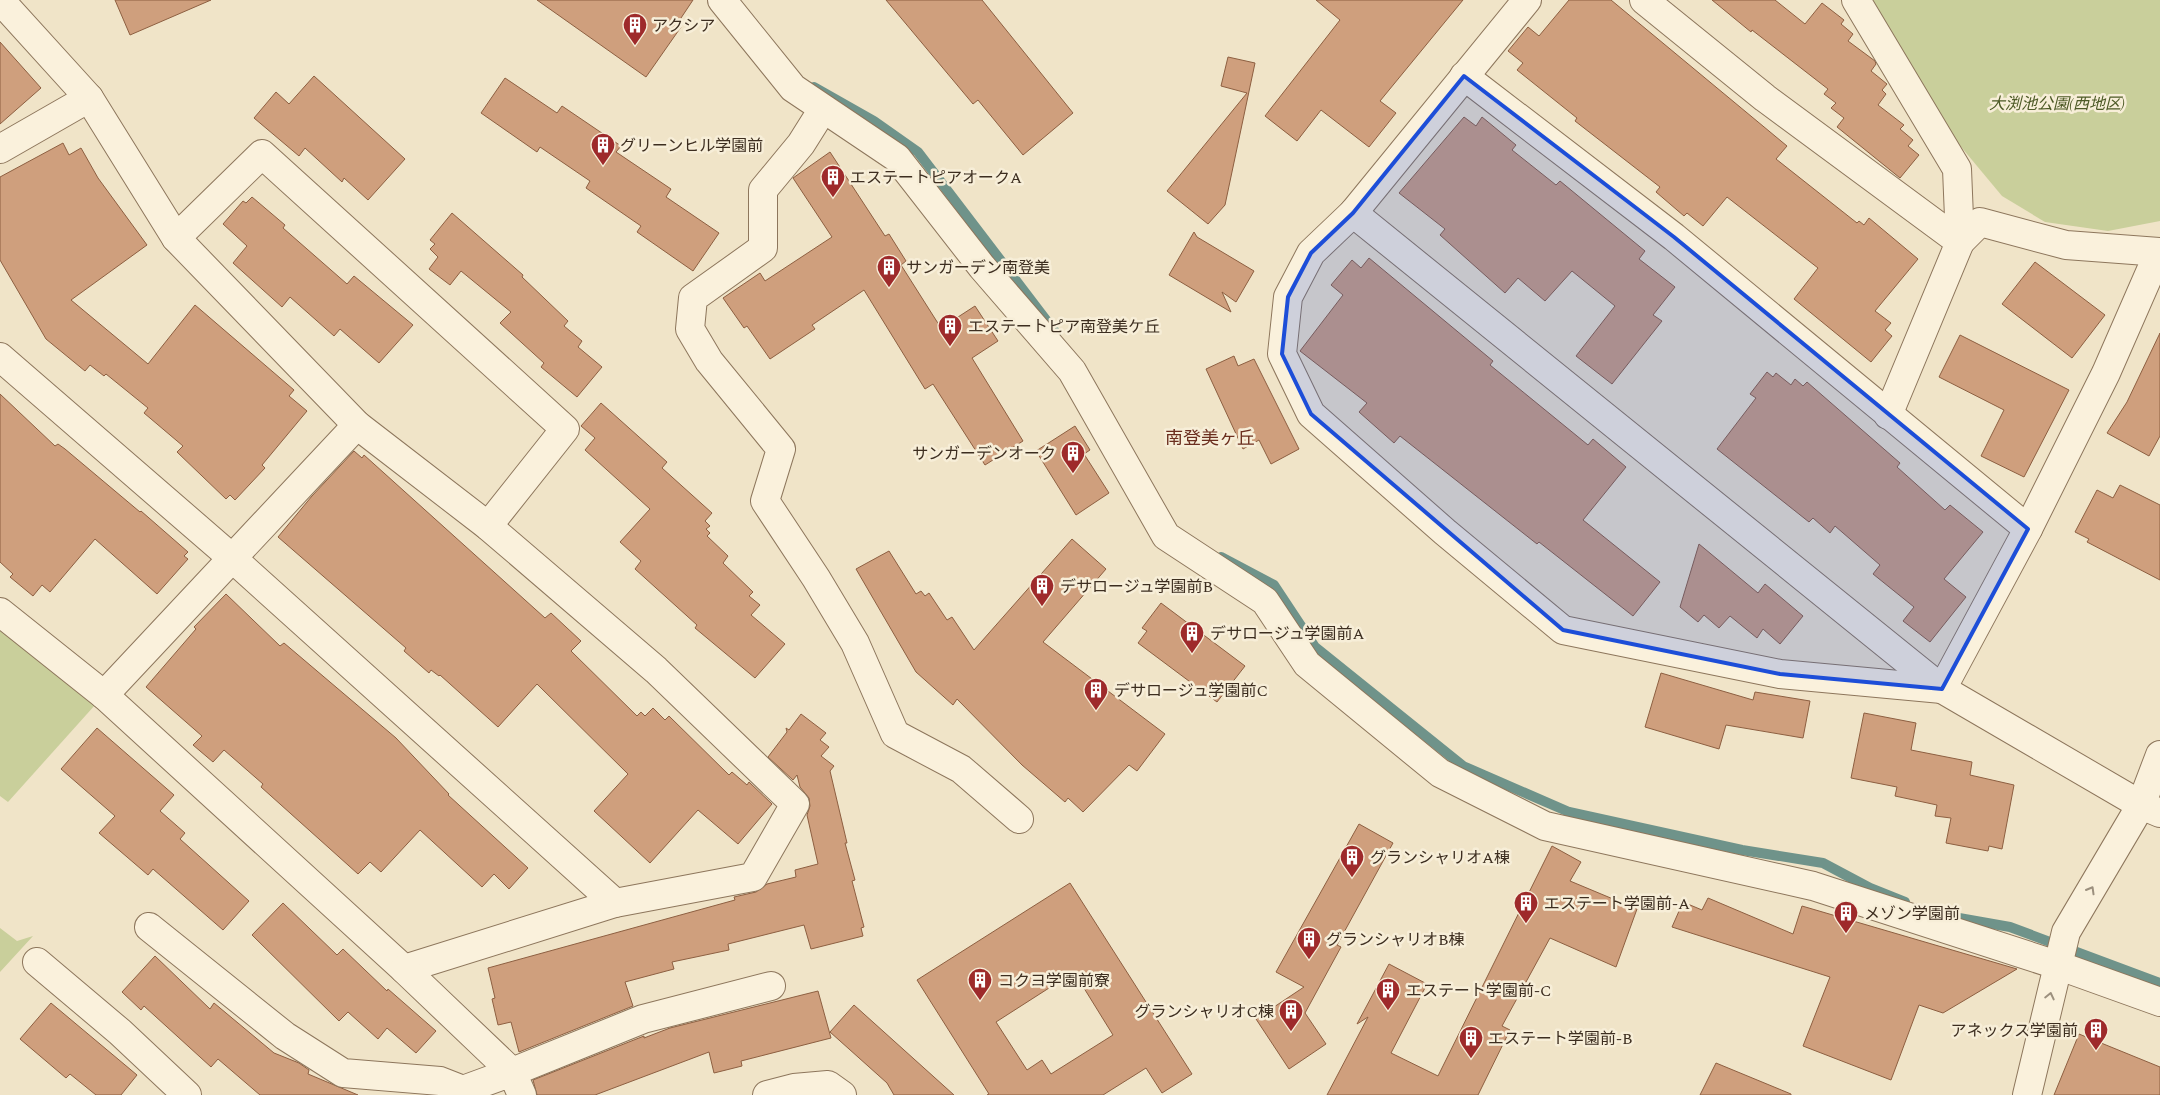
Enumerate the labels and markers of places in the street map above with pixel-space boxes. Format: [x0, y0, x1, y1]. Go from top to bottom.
building icon: アクシア [622, 12, 648, 46]
place label: アクシア [652, 14, 715, 38]
building icon: グリーンヒル学園前 [590, 132, 616, 166]
place label: グリーンヒル学園前 [620, 134, 763, 158]
building icon: エステートピアオークA [820, 164, 846, 198]
place label: エステートピアオークA [850, 166, 1022, 190]
building icon: サンガーデン南登美 [876, 254, 902, 288]
place label: サンガーデン南登美 [906, 256, 1050, 280]
building icon: エステートピア南登美ケ丘 [937, 313, 963, 347]
place label: エステートピア南登美ケ丘 [968, 315, 1160, 339]
building icon: サンガーデンオーク [1060, 440, 1086, 474]
place label: サンガーデンオーク [912, 442, 1056, 466]
building icon: デサロージュ学園前B [1029, 573, 1055, 607]
place label: デサロージュ学園前B [1060, 575, 1213, 599]
building icon: デサロージュ学園前A [1179, 620, 1205, 654]
place label: デサロージュ学園前A [1210, 622, 1365, 646]
building icon: デサロージュ学園前C [1083, 677, 1109, 711]
place label: デサロージュ学園前C [1114, 679, 1268, 703]
building icon: グランシャリオA棟 [1339, 844, 1365, 878]
place label: グランシャリオA棟 [1370, 846, 1510, 870]
building icon: エステート学園前-A [1513, 890, 1539, 924]
place label: エステート学園前-A [1544, 892, 1690, 916]
building icon: メゾン学園前 [1833, 900, 1859, 934]
place label: メゾン学園前 [1864, 902, 1960, 926]
building icon: グランシャリオB棟 [1296, 926, 1322, 960]
place label: グランシャリオB棟 [1326, 928, 1465, 952]
building icon: コクヨ学園前寮 [967, 967, 993, 1001]
place label: コクヨ学園前寮 [998, 969, 1110, 993]
building icon: エステート学園前-C [1375, 977, 1401, 1011]
place label: エステート学園前-C [1406, 979, 1552, 1003]
building icon: グランシャリオC棟 [1278, 998, 1304, 1032]
place label: グランシャリオC棟 [1134, 1000, 1274, 1024]
building icon: アネックス学園前 [2083, 1017, 2109, 1051]
place label: アネックス学園前 [1950, 1019, 2078, 1043]
building icon: エステート学園前-B [1458, 1025, 1484, 1059]
place label: エステート学園前-B [1488, 1027, 1633, 1051]

